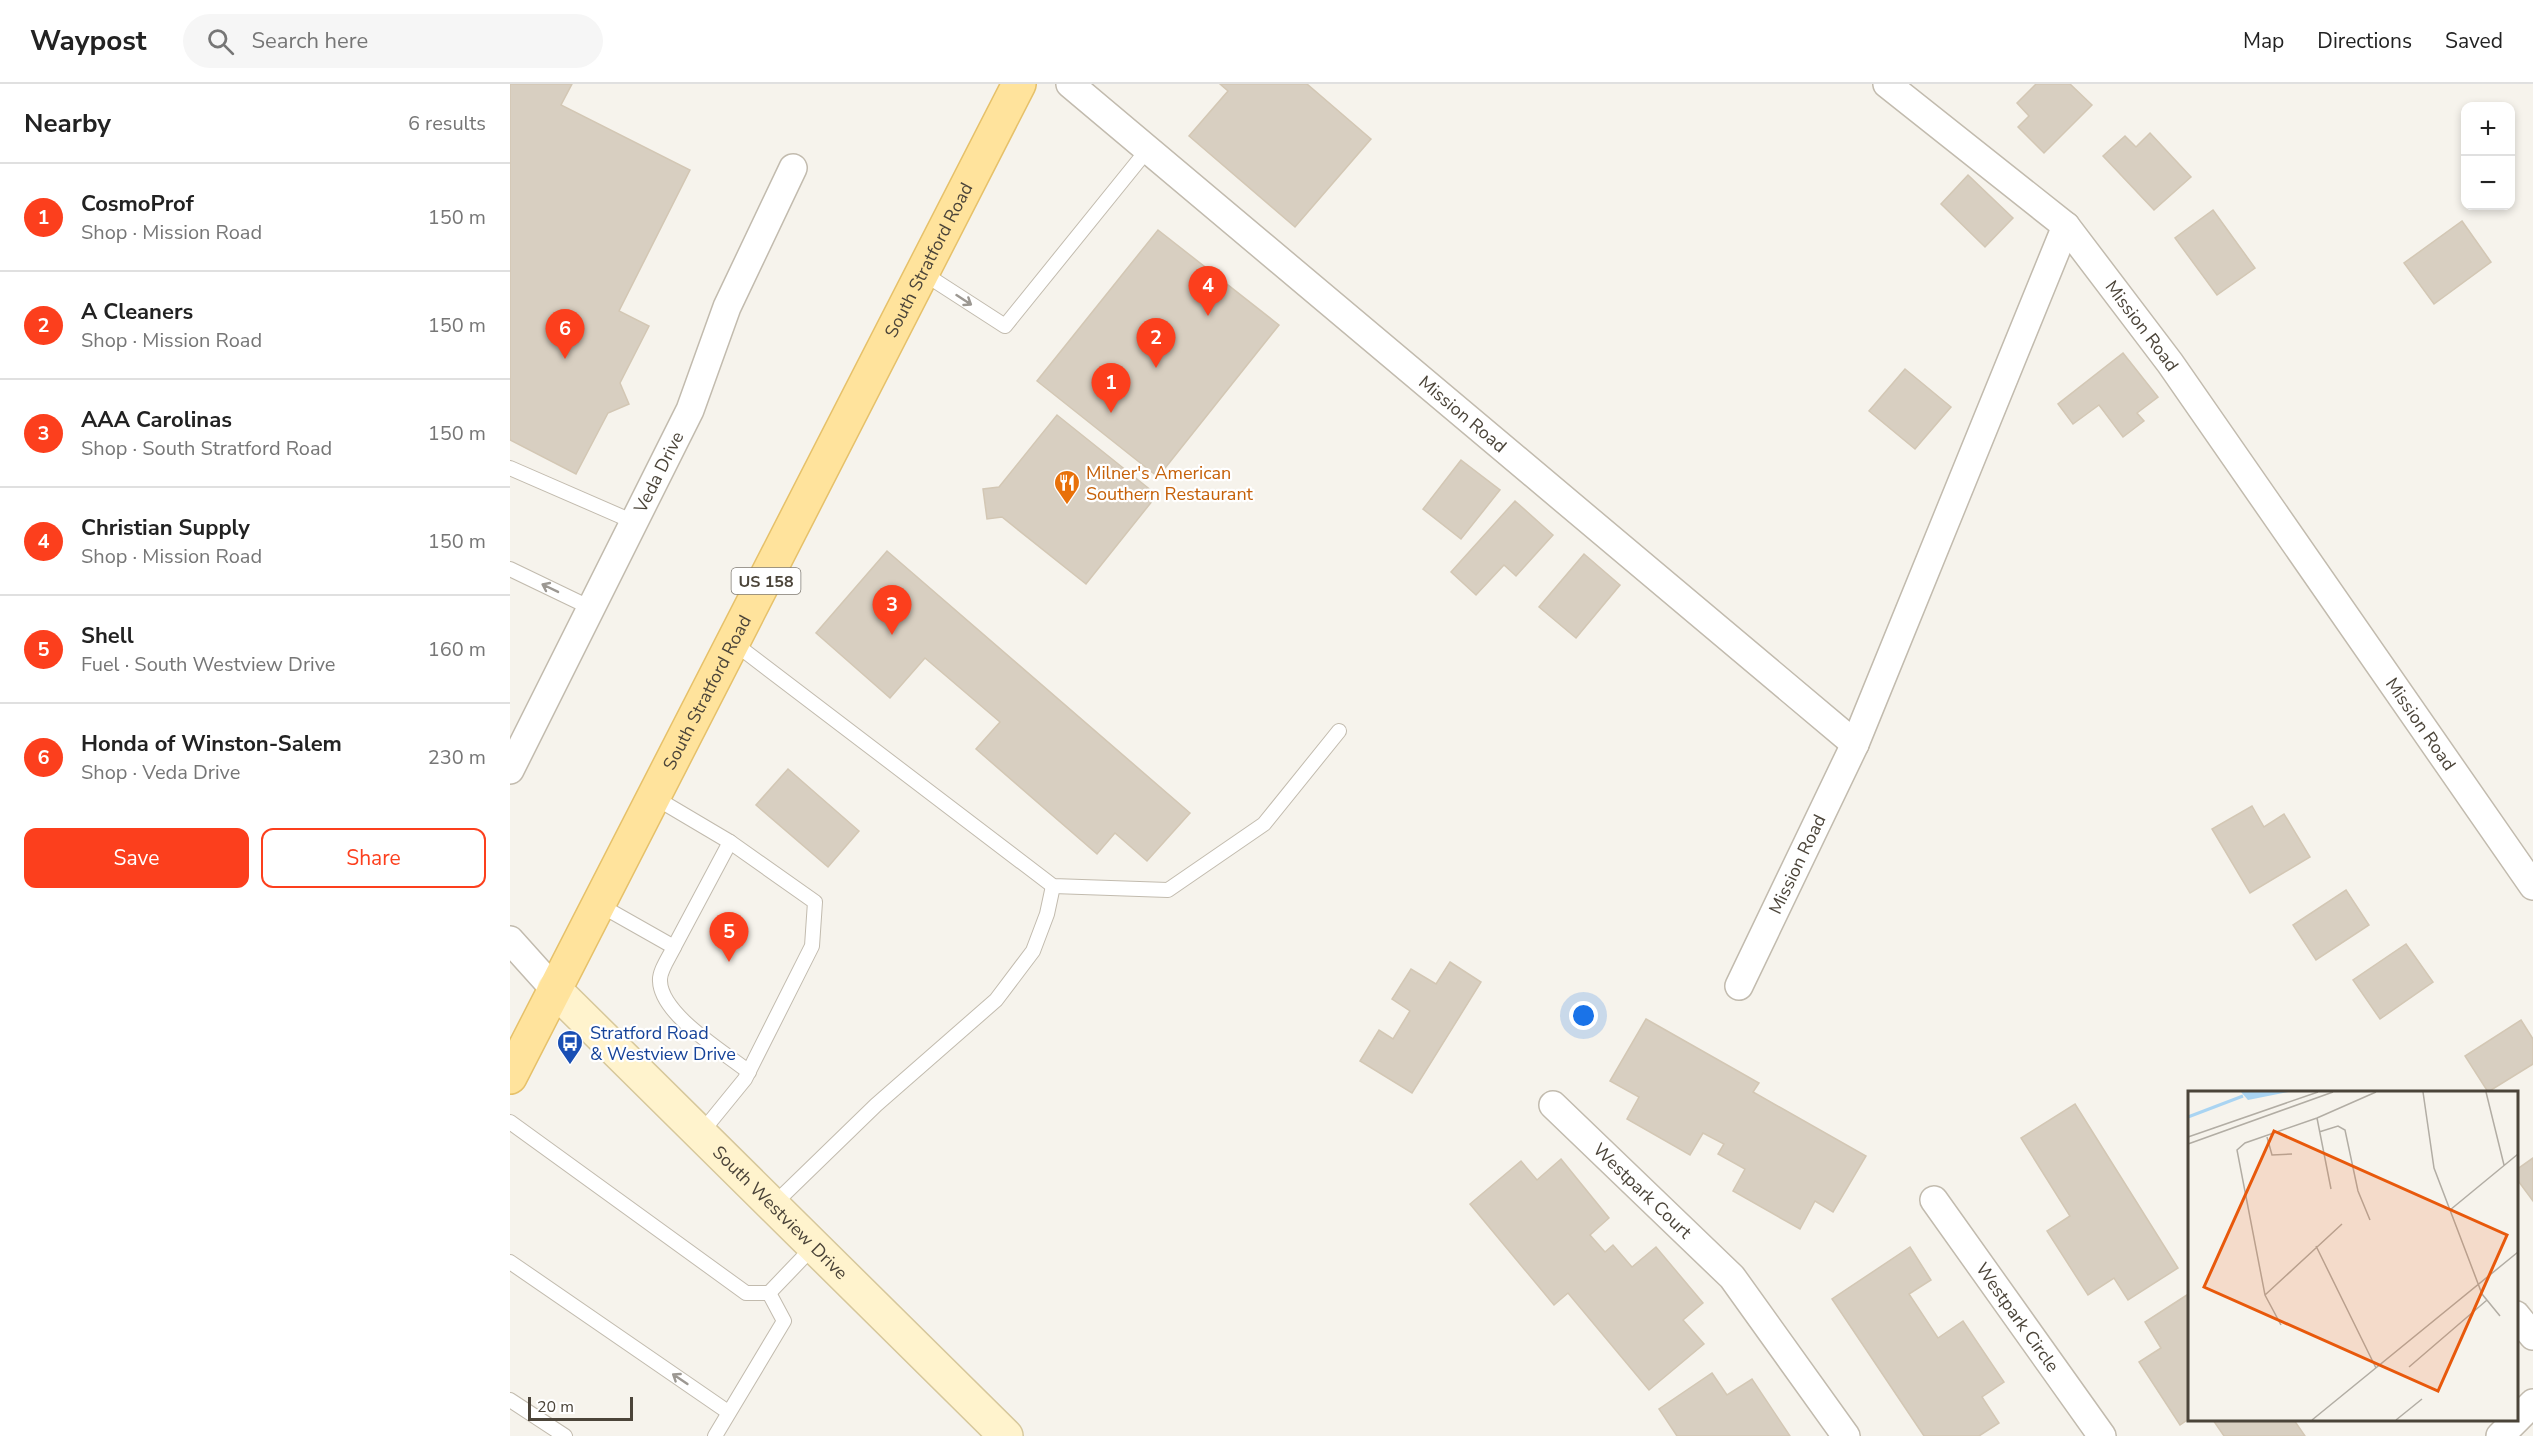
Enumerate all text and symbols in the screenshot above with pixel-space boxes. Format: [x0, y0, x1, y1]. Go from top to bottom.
search box [183, 14, 603, 68]
text: Waypost [30, 22, 147, 60]
icon: search [204, 25, 237, 58]
text: Search here [252, 26, 368, 56]
text: Map [2243, 27, 2284, 55]
text: Directions [2317, 27, 2412, 55]
text: Saved [2445, 27, 2503, 55]
map controls [2461, 102, 2515, 210]
button: + [2461, 102, 2515, 156]
text: Nearby [24, 106, 111, 141]
text: 6 results [408, 110, 486, 137]
button: − [2461, 156, 2515, 210]
street label: South Stratford Road [879, 178, 978, 342]
text: CosmoProf [81, 189, 194, 219]
text: 1 [38, 204, 50, 231]
text: 150 m [428, 204, 486, 231]
text: Shop · Mission Road [81, 219, 262, 246]
pin: 4 [1188, 266, 1228, 316]
street label: Mission Road [2100, 276, 2184, 376]
one-way arrow [955, 294, 972, 306]
text: A Cleaners [81, 297, 193, 327]
pin: 6 [546, 310, 584, 359]
text: 2 [38, 312, 50, 339]
text: 150 m [428, 312, 486, 339]
pin: 2 [1136, 318, 1176, 368]
text: Shop · Mission Road [81, 327, 262, 354]
pin: 1 [1092, 364, 1130, 413]
street label: Mission Road [1414, 370, 1512, 458]
text: AAA Carolinas [81, 405, 232, 435]
text: 3 [38, 420, 50, 447]
text: 150 m [428, 420, 486, 447]
street label: Veda Drive [628, 427, 689, 518]
text: Shop · South Stratford Road [81, 435, 332, 462]
place label: Milner's American Southern Restaurant [1086, 461, 1254, 506]
restaurant icon: Milner's American Southern Restaurant [1052, 468, 1082, 506]
text: Christian Supply [81, 513, 250, 543]
text: 4 [38, 528, 50, 555]
text: 150 m [428, 528, 486, 555]
text: Shop · Mission Road [81, 543, 262, 570]
road number: US 158 [732, 568, 800, 594]
one-way arrow [542, 582, 560, 594]
pin: 3 [872, 586, 911, 635]
street label: South Stratford Road [657, 611, 757, 774]
text: Shell [81, 621, 134, 651]
text: 5 [38, 636, 50, 663]
text: 160 m [428, 636, 486, 663]
text: Fuel · South Westview Drive [81, 651, 335, 678]
street label: Mission Road [2380, 673, 2461, 775]
text: Honda of Winston-Salem [81, 729, 342, 759]
text: 6 [38, 744, 50, 771]
text: 230 m [428, 744, 486, 771]
text: Shop · Veda Drive [81, 759, 240, 786]
street label: Mission Road [1763, 810, 1831, 918]
button: Save [24, 828, 249, 888]
button: Share [261, 828, 486, 888]
pin: 5 [710, 912, 748, 962]
your location [1569, 1001, 1598, 1030]
place label: Stratford Road & Westview Drive [590, 1021, 736, 1066]
bus stop icon: Stratford Road & Westview Drive [555, 1028, 585, 1066]
inset map [2188, 1091, 2518, 1421]
street label: Westpark Court [1588, 1138, 1697, 1244]
street label: South Westview Drive [707, 1140, 853, 1285]
street label: Westpark Circle [1970, 1258, 2065, 1377]
one-way arrow [673, 1373, 689, 1385]
scale bar [528, 1394, 633, 1422]
text: 20 m [537, 1396, 574, 1418]

